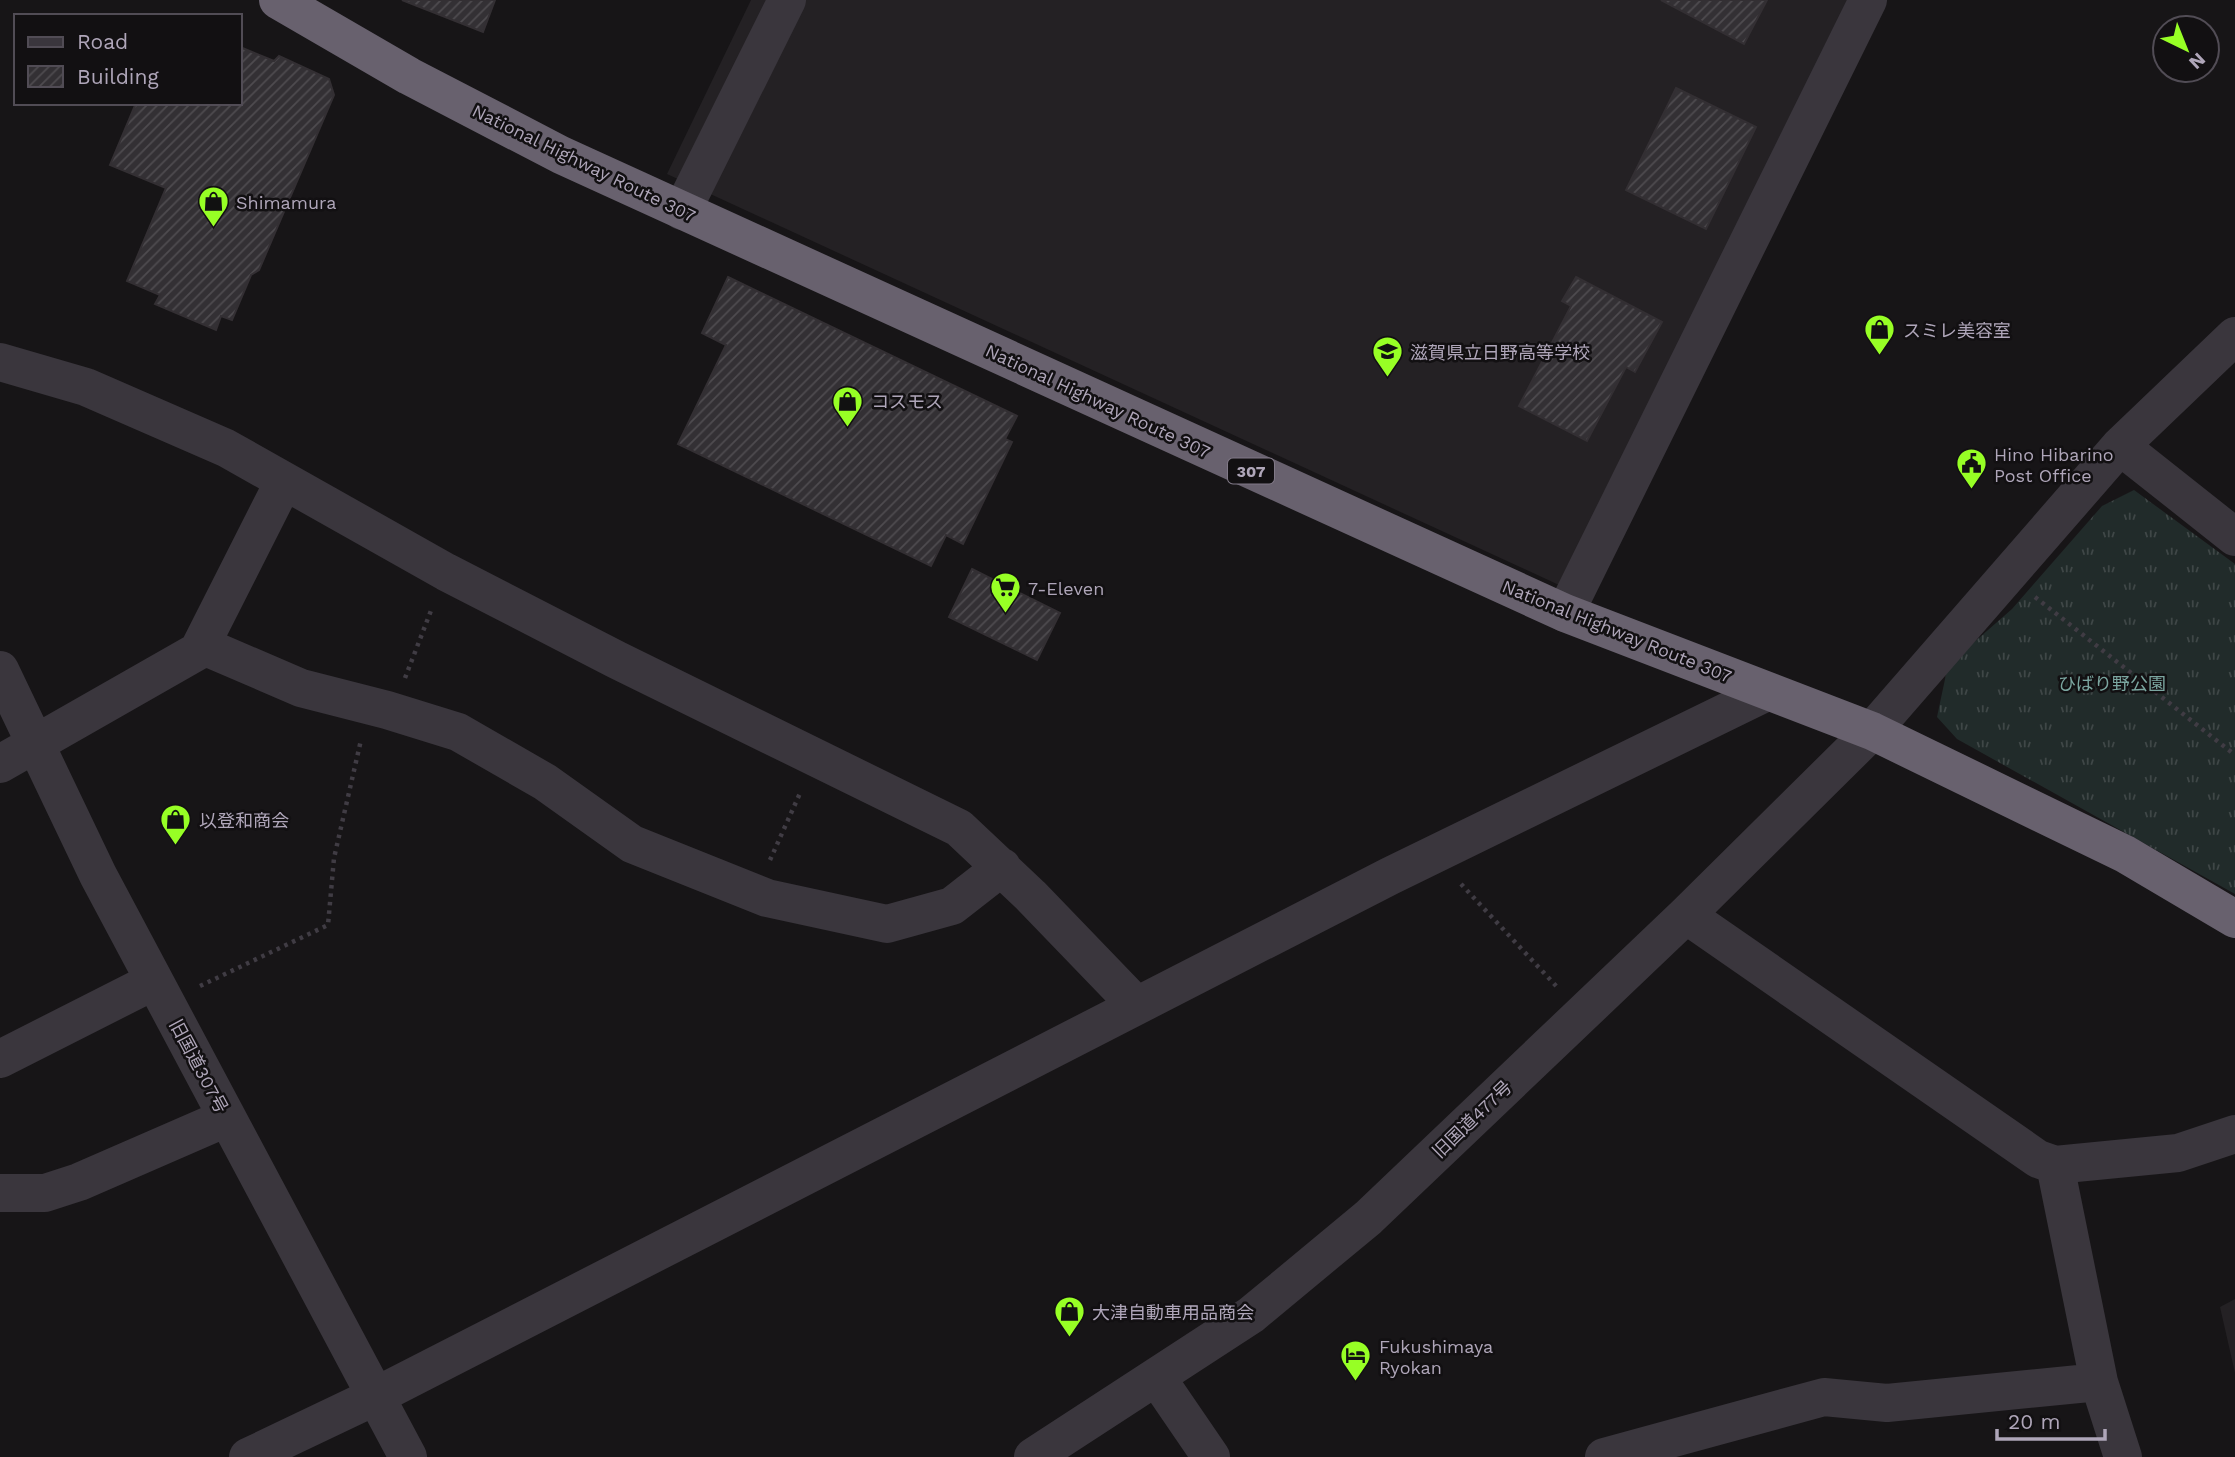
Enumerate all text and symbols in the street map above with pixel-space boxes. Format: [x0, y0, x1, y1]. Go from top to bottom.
legend [14, 14, 242, 105]
north arrow [2151, 14, 2221, 84]
text: Road [77, 29, 128, 54]
text: N [2184, 48, 2210, 74]
text: Building [77, 64, 159, 89]
street label: National Highway Route 307 [469, 100, 699, 226]
shop icon: Shimamura [196, 185, 230, 229]
place label: Shimamura [236, 192, 336, 213]
shop icon: スミレ美容室 [1863, 313, 1897, 357]
place label: スミレ美容室 [1903, 320, 2011, 341]
school or university icon: 滋賀県立日野高等学校 [1370, 335, 1404, 379]
street label: National Highway Route 307 [982, 340, 1214, 462]
place label: 滋賀県立日野高等学校 [1410, 342, 1590, 363]
shop icon: コスモス [831, 384, 865, 428]
place label: コスモス [871, 391, 943, 412]
place label: Hino Hibarino Post Office [1994, 444, 2114, 486]
public building icon: Hino Hibarino Post Office [1954, 447, 1988, 491]
road number: 307 [1228, 458, 1274, 484]
supermarket icon: 7-Eleven [988, 571, 1022, 615]
street label: National Highway Route 307 [1499, 575, 1735, 687]
place label: 7-Eleven [1028, 578, 1104, 599]
park label: ひばり野公園 [2058, 673, 2166, 694]
shop icon: 以登和商会 [159, 803, 193, 847]
place label: 以登和商会 [199, 810, 289, 831]
street label: 旧国道307号 [165, 1015, 233, 1117]
street label: 旧国道477号 [1428, 1076, 1516, 1162]
shop icon: 大津自動車用品商会 [1052, 1295, 1086, 1339]
place label: 大津自動車用品商会 [1092, 1302, 1254, 1323]
place label: Fukushimaya Ryokan [1379, 1336, 1493, 1378]
hotel icon: Fukushimaya Ryokan [1339, 1339, 1373, 1383]
scale bar [1997, 1398, 2106, 1442]
text: 20 m [2008, 1409, 2060, 1434]

